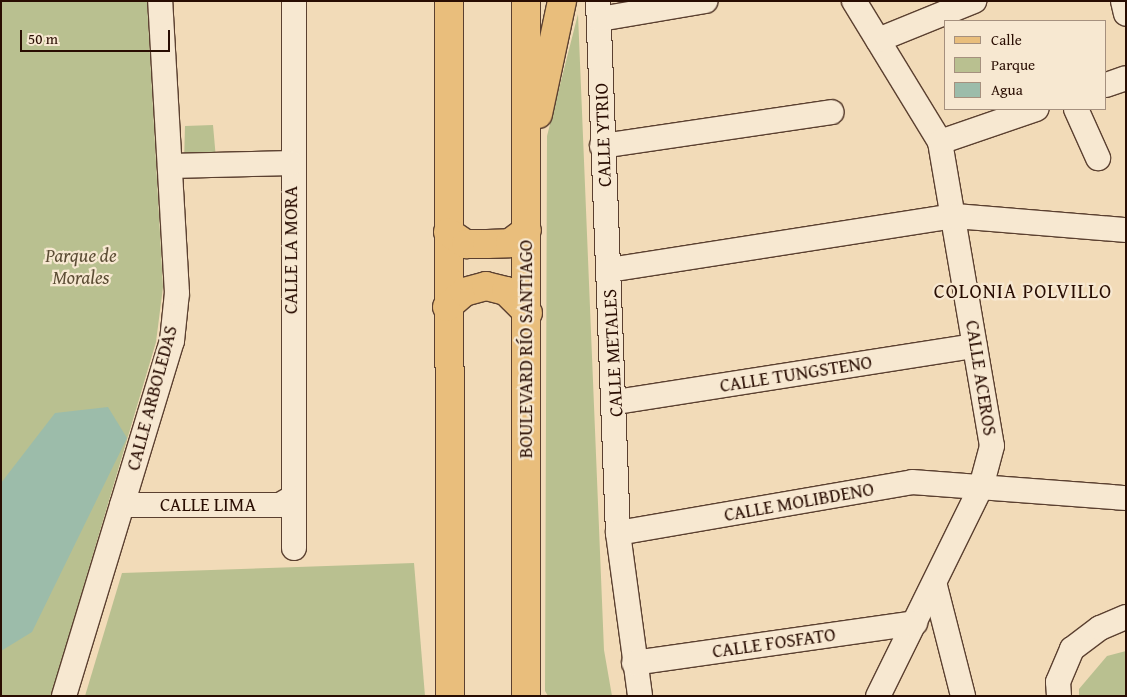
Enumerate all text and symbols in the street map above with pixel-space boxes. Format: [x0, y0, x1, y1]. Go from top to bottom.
scale bar [22, 20, 172, 52]
legend [944, 20, 1107, 110]
text: 50 m [28, 28, 58, 49]
text: Calle [991, 29, 1022, 50]
text: Parque [991, 54, 1035, 75]
text: Agua [991, 79, 1023, 100]
street label: CALLE YTRIO [590, 83, 616, 187]
street label: CALLE LA MORA [280, 186, 302, 314]
street label: BOULEVARD RÍO SANTIAGO [515, 240, 537, 458]
park label: Parque de Morales [45, 245, 117, 289]
district label: COLONIA POLVILLO [932, 278, 1114, 302]
street label: CALLE METALES [598, 288, 628, 418]
street label: CALLE ACEROS [961, 319, 1001, 437]
street label: CALLE ARBOLEDAS [122, 323, 182, 473]
street label: CALLE TUNGSTENO [718, 351, 874, 397]
street label: CALLE MOLIBDENO [722, 478, 876, 526]
street label: CALLE LIMA [160, 494, 256, 516]
street label: CALLE FOSFATO [711, 623, 837, 663]

